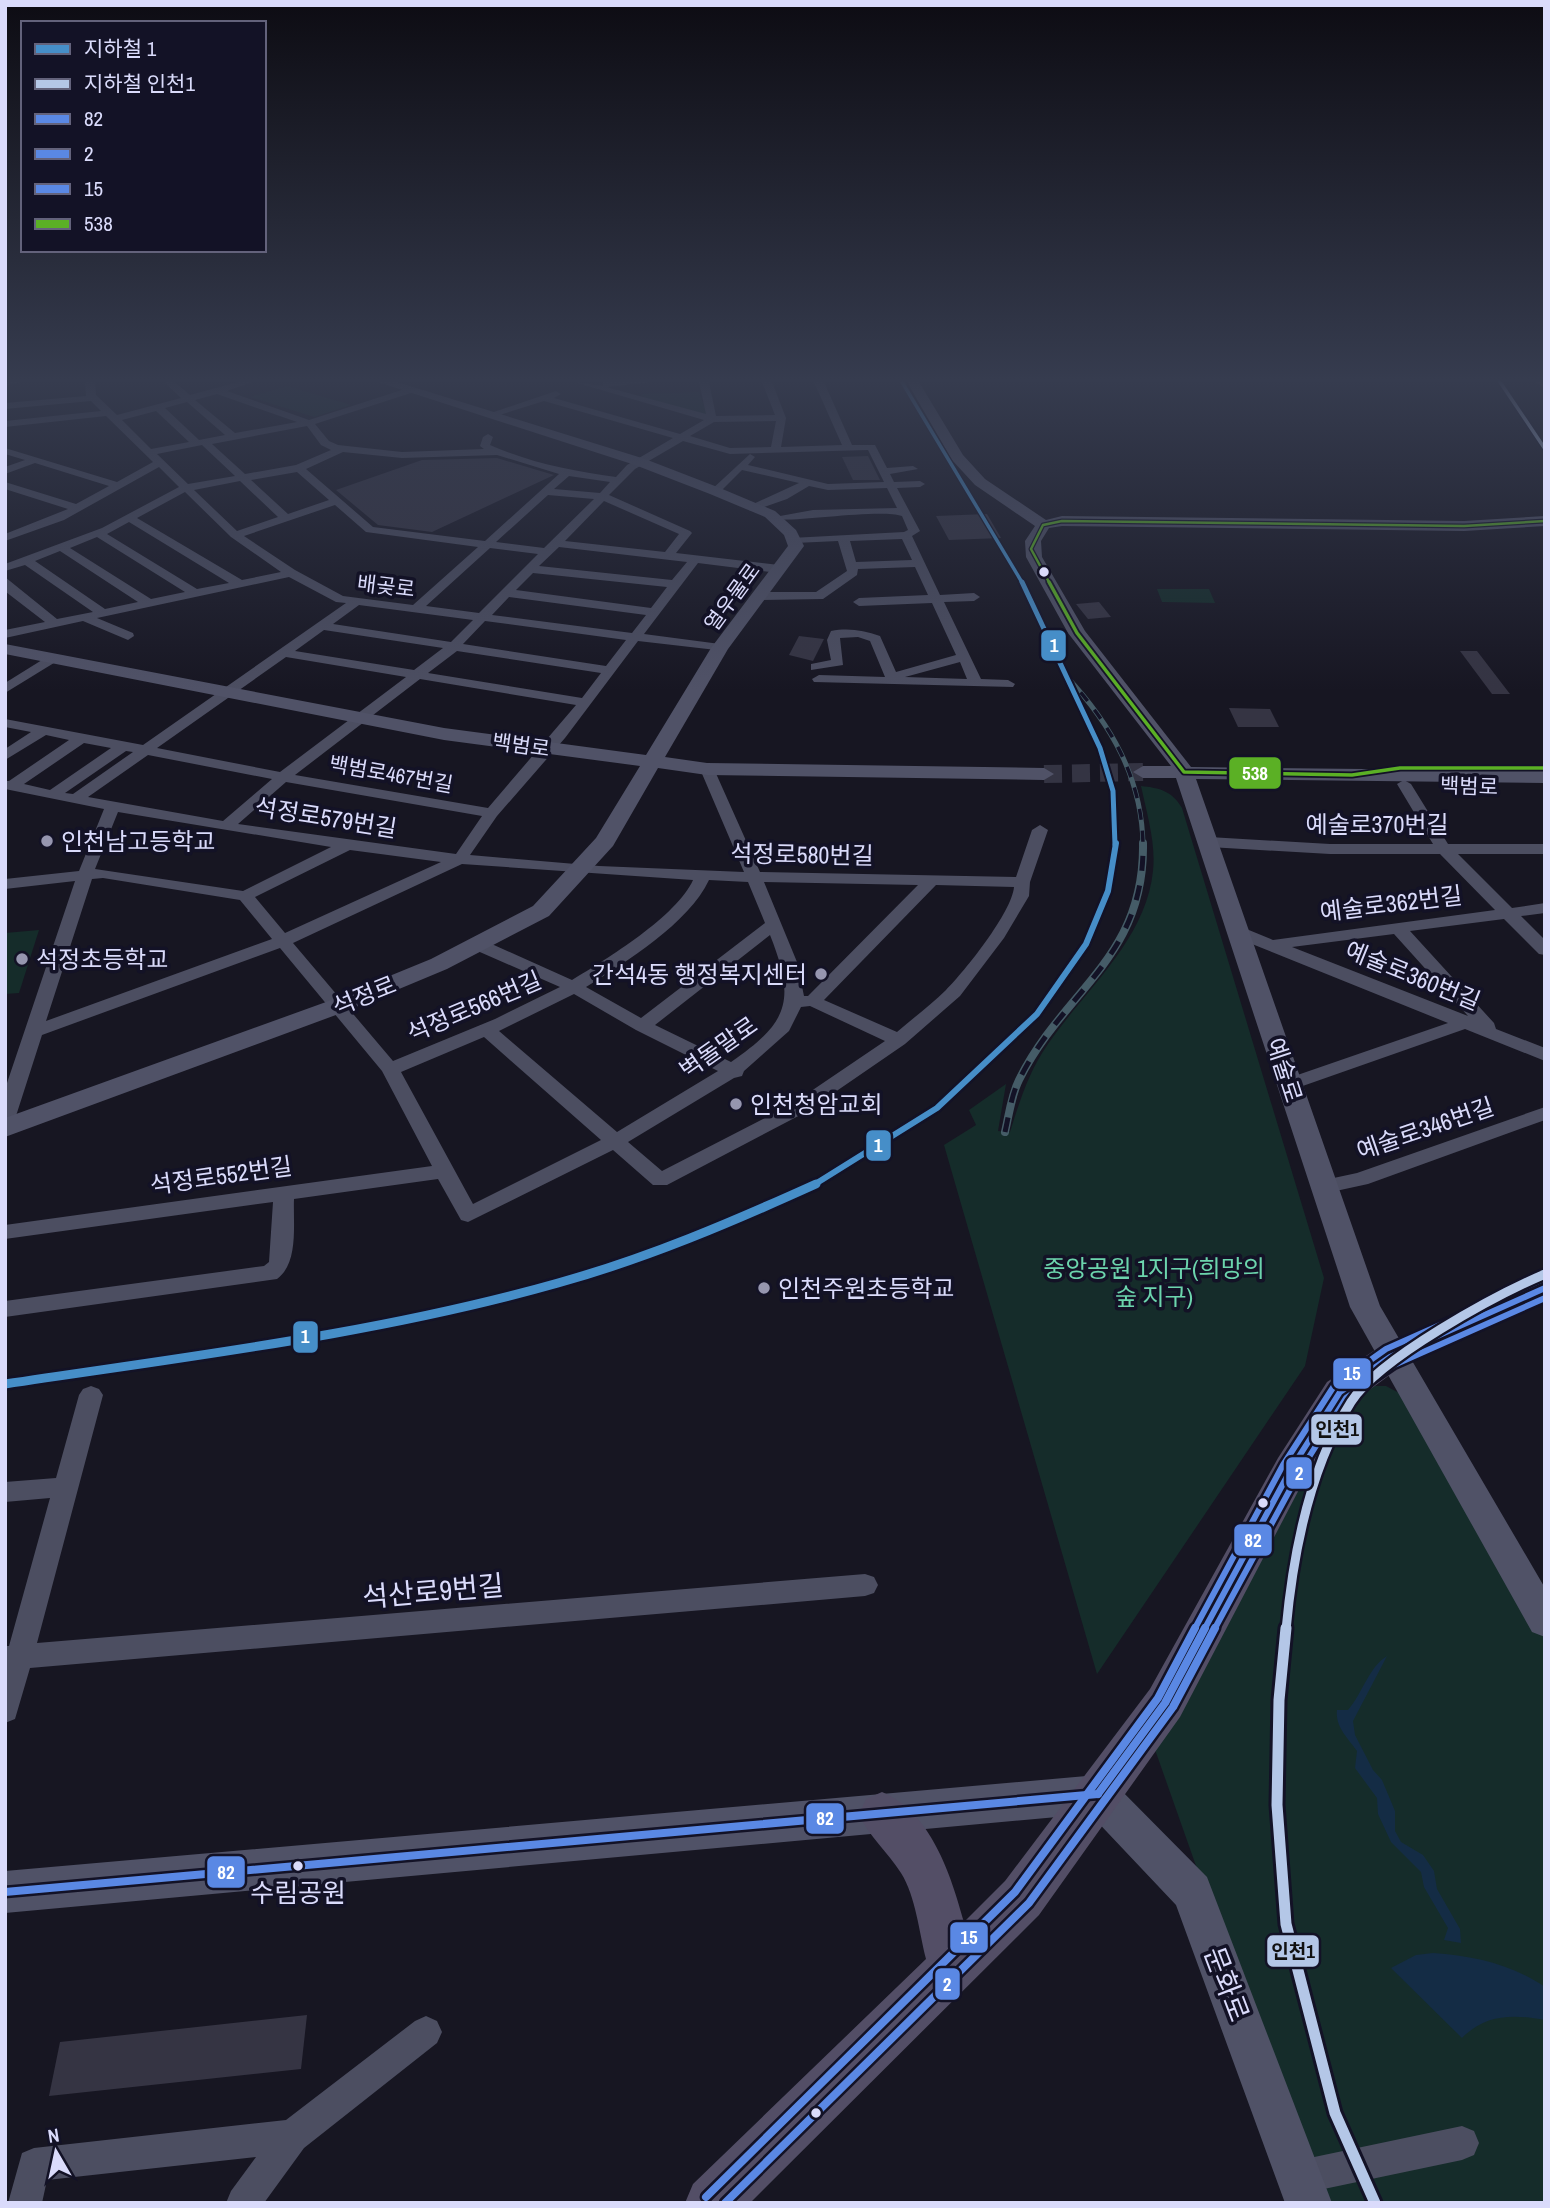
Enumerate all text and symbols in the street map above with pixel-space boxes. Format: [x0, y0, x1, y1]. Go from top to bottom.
legend [21, 21, 266, 252]
text: 지하철 1 [84, 34, 157, 63]
text: 지하철 인천1 [84, 69, 195, 98]
text: 82 [84, 104, 103, 133]
text: 2 [84, 139, 94, 168]
text: 15 [84, 174, 103, 203]
text: 538 [84, 209, 113, 238]
street label: 열우물로 [698, 557, 766, 637]
unlabelled marker [1037, 565, 1051, 579]
street label: 배곶로 [355, 568, 417, 604]
line badge: 1 [1040, 629, 1067, 662]
text: 1 [1050, 632, 1059, 658]
street label: 백범로 [490, 727, 552, 763]
street label: 백범로467번길 [327, 749, 455, 799]
line badge: 538 [1228, 756, 1282, 790]
text: 538 [1242, 760, 1268, 786]
street label: 백범로 [1440, 770, 1498, 802]
street label: 석정로579번길 [253, 790, 399, 844]
street label: 예술로370번길 [1305, 808, 1449, 840]
place label: 인천남고등학교 [61, 825, 216, 857]
marker: 인천남고등학교 [39, 833, 55, 849]
street label: 석정로580번길 [730, 837, 874, 871]
street label: 예술로362번길 [1318, 878, 1464, 928]
street label: 예술로360번길 [1341, 933, 1485, 1017]
place label: 석정초등학교 [36, 943, 168, 975]
marker: 석정초등학교 [14, 951, 30, 967]
place label: 간석4동 행정복지센터 [592, 958, 807, 990]
street label: 석정로566번길 [402, 963, 546, 1049]
marker: 간석4동 행정복지센터 [813, 966, 829, 982]
street label: 석정로 [327, 968, 401, 1022]
street label: 벽돌말로 [673, 1009, 763, 1085]
street label: 예술로 [1260, 1034, 1310, 1106]
place label: 인천청암교회 [750, 1088, 882, 1120]
street label: 예술로346번길 [1352, 1090, 1498, 1166]
marker: 인천청암교회 [728, 1096, 744, 1112]
line badge: 1 [865, 1129, 892, 1162]
text: 1 [874, 1132, 883, 1158]
street label: 석정로552번길 [148, 1149, 294, 1201]
park label: 중앙공원 1지구(희망의 숲 지구) [1043, 1252, 1265, 1312]
place label: 인천주원초등학교 [778, 1272, 955, 1304]
marker: 인천주원초등학교 [756, 1280, 772, 1296]
line badge: 1 [292, 1320, 319, 1354]
text: 1 [301, 1323, 310, 1349]
line badge: 15 [1332, 1357, 1372, 1390]
text: 15 [1343, 1360, 1361, 1386]
line badge: 인천1 [1310, 1413, 1363, 1446]
text: 인천1 [1315, 1416, 1359, 1442]
line badge: 2 [1285, 1456, 1313, 1490]
text: 2 [1295, 1460, 1304, 1486]
unlabelled marker [1256, 1496, 1270, 1510]
line badge: 82 [1233, 1523, 1273, 1557]
text: 82 [1244, 1527, 1262, 1553]
street label: 석산로9번길 [361, 1566, 505, 1616]
line badge: 82 [805, 1802, 845, 1835]
text: 82 [816, 1805, 834, 1831]
line badge: 82 [206, 1855, 246, 1889]
text: 82 [217, 1859, 235, 1885]
marker: 수림공원 [291, 1859, 305, 1873]
place label: 수림공원 [250, 1875, 346, 1910]
line badge: 15 [949, 1921, 989, 1954]
text: 15 [960, 1924, 978, 1950]
line badge: 인천1 [1266, 1934, 1320, 1968]
text: 인천1 [1271, 1938, 1315, 1964]
street label: 문화로 [1195, 1941, 1259, 2027]
line badge: 2 [934, 1967, 961, 2001]
text: 2 [943, 1971, 952, 1997]
unlabelled marker [809, 2106, 823, 2120]
north arrow [21, 2117, 91, 2187]
text: N [46, 2121, 61, 2149]

